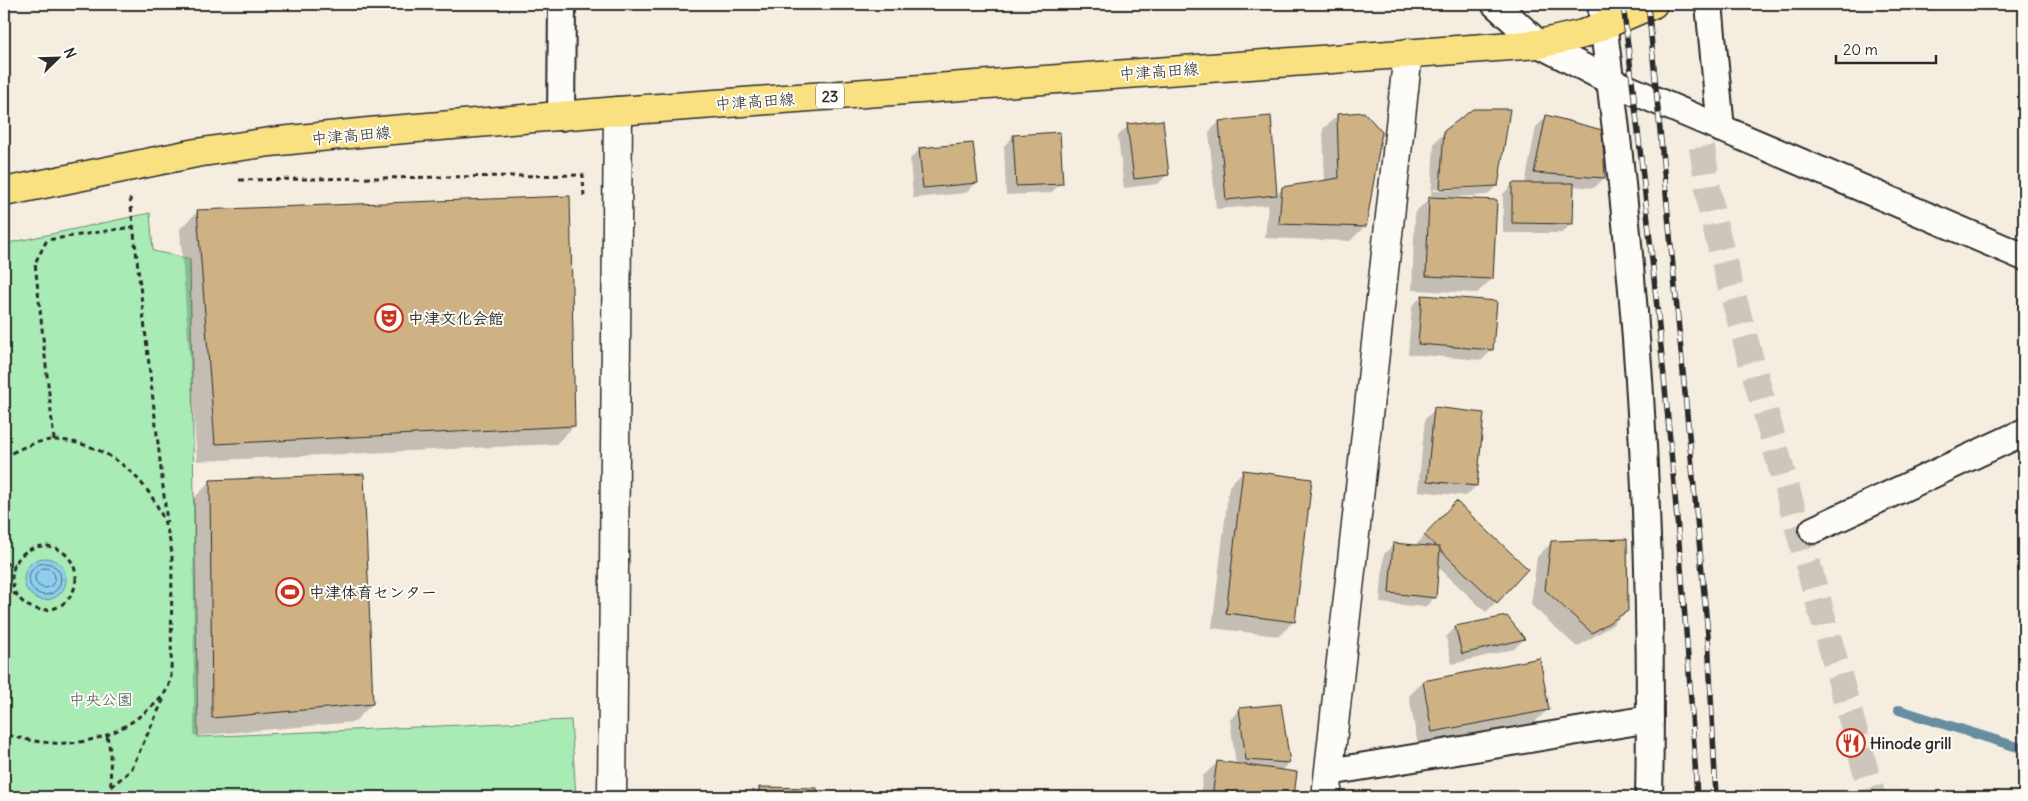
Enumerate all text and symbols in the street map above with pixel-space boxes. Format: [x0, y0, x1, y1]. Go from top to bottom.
north arrow [32, 32, 82, 82]
scale bar [1836, 32, 1936, 64]
text: 20 m [1843, 40, 1878, 59]
text: N [60, 45, 80, 61]
street label: 中津高田線 [1118, 58, 1200, 84]
road number: 23 [816, 84, 844, 108]
street label: 中津高田線 [714, 88, 796, 114]
street label: 中津高田線 [310, 122, 392, 148]
theatre icon: 中津文化会館 [374, 303, 404, 333]
place label: 中津文化会館 [408, 308, 504, 328]
sports icon: 中津体育センター [275, 577, 305, 607]
place label: 中津体育センター [309, 582, 437, 602]
park label: 中央公園 [69, 689, 133, 709]
restaurant icon: Hinode grill [1836, 728, 1866, 758]
place label: Hinode grill [1870, 733, 1951, 754]

